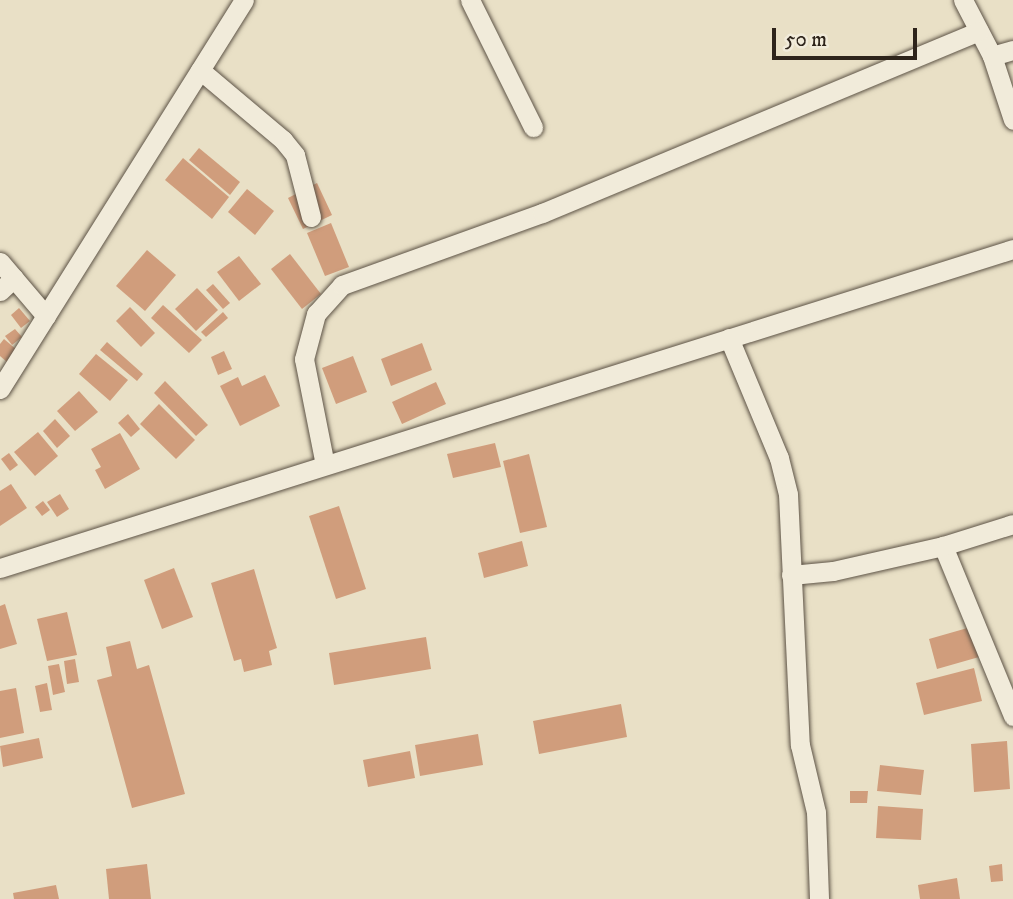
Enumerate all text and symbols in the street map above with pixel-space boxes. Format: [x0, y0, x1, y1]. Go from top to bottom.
scale bar [775, 14, 920, 58]
text: 50 m [785, 27, 827, 53]

